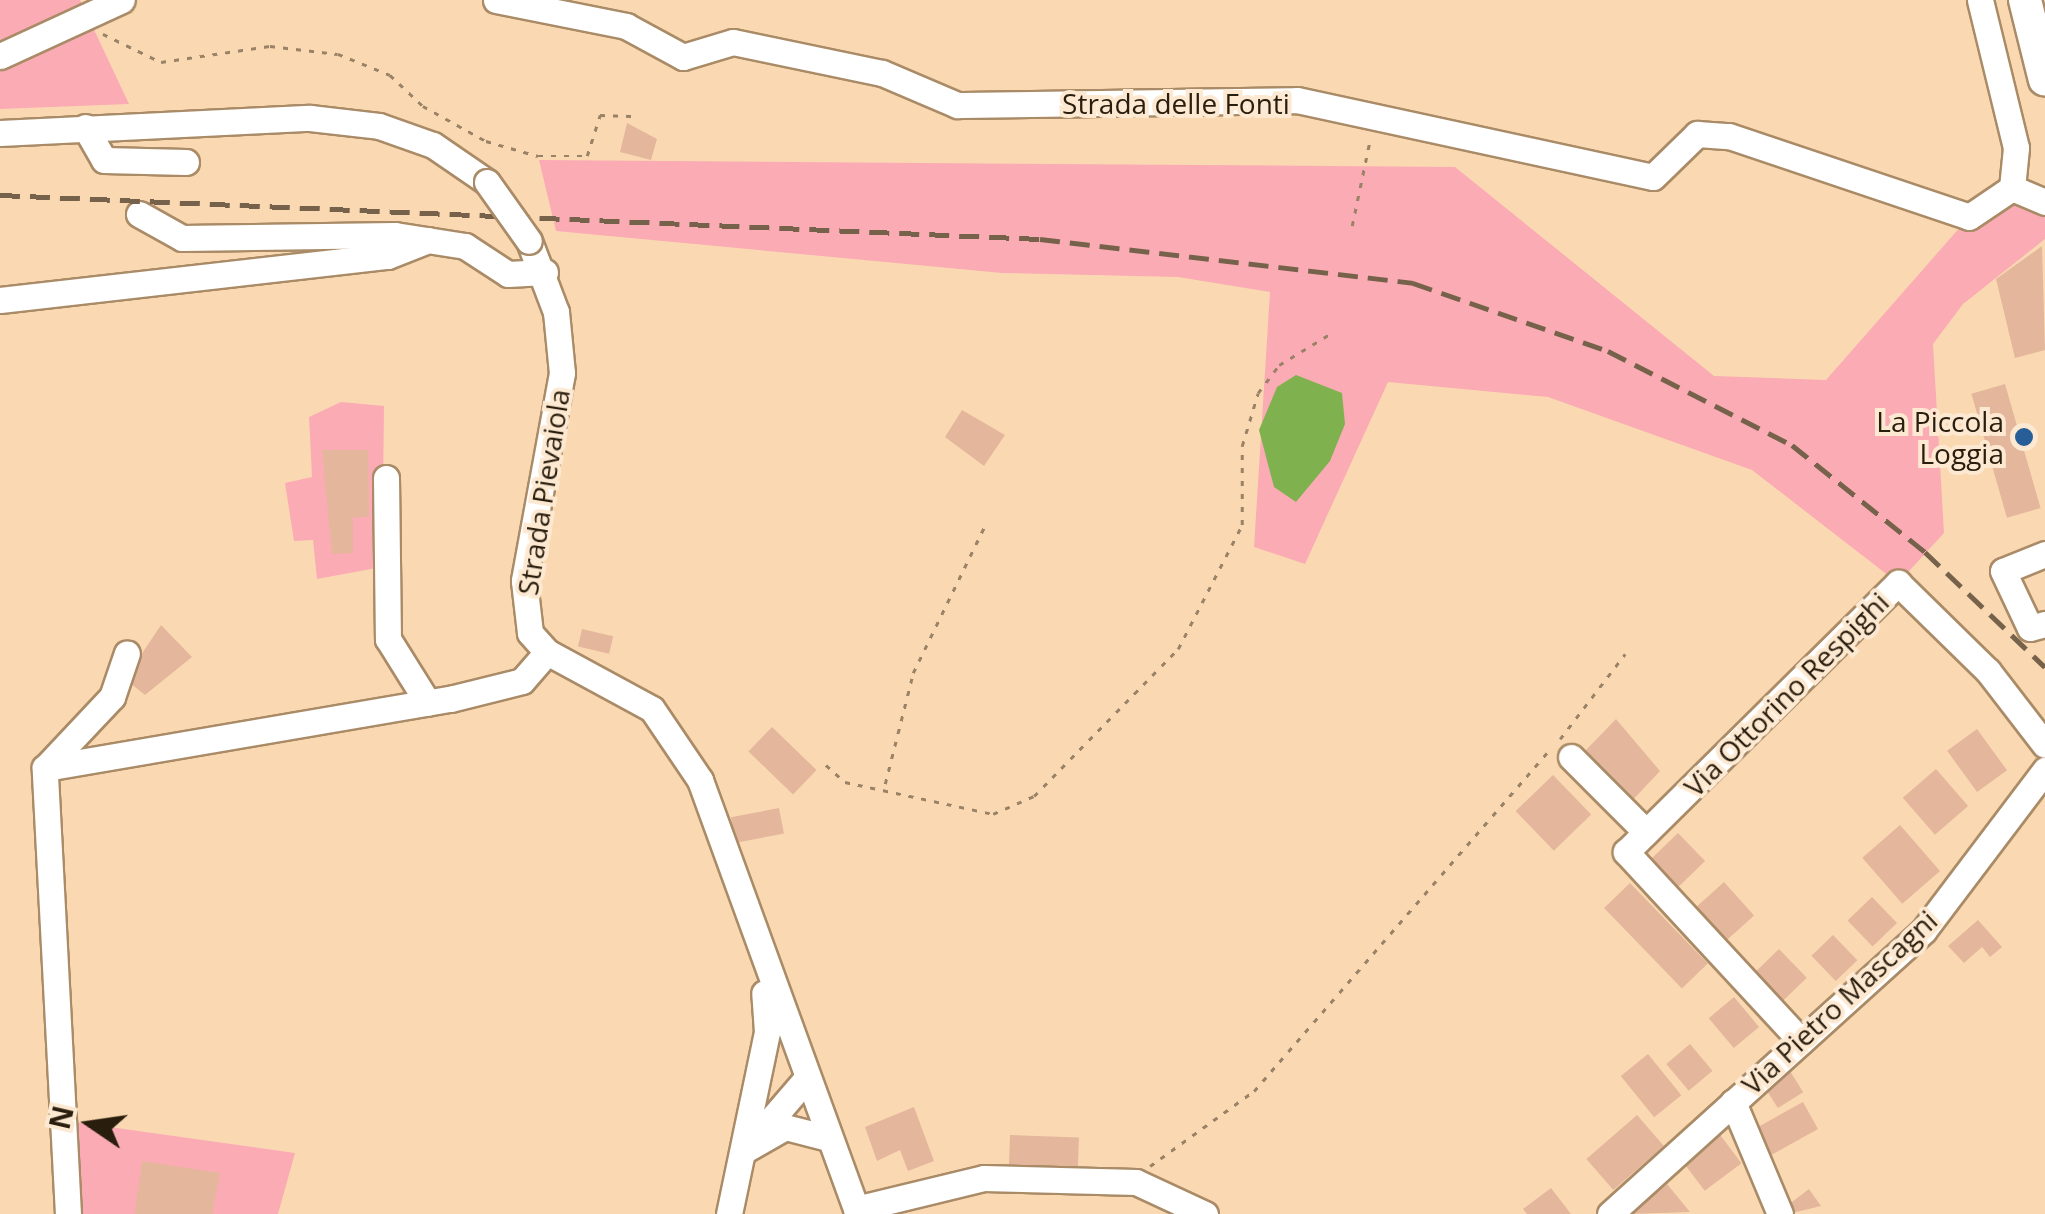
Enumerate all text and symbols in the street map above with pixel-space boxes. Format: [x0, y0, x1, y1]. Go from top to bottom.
street label: Strada delle Fonti [1062, 86, 1290, 120]
street label: Strada Pievaiola [510, 387, 576, 597]
place label: La Piccola Loggia [1876, 404, 2004, 470]
marker: La Piccola Loggia [2013, 426, 2035, 448]
street label: Via Ottorino Respighi [1677, 585, 1895, 803]
street label: Via Pietro Mascagni [1735, 903, 1943, 1101]
north arrow [40, 1074, 140, 1174]
text: N [40, 1102, 82, 1133]

